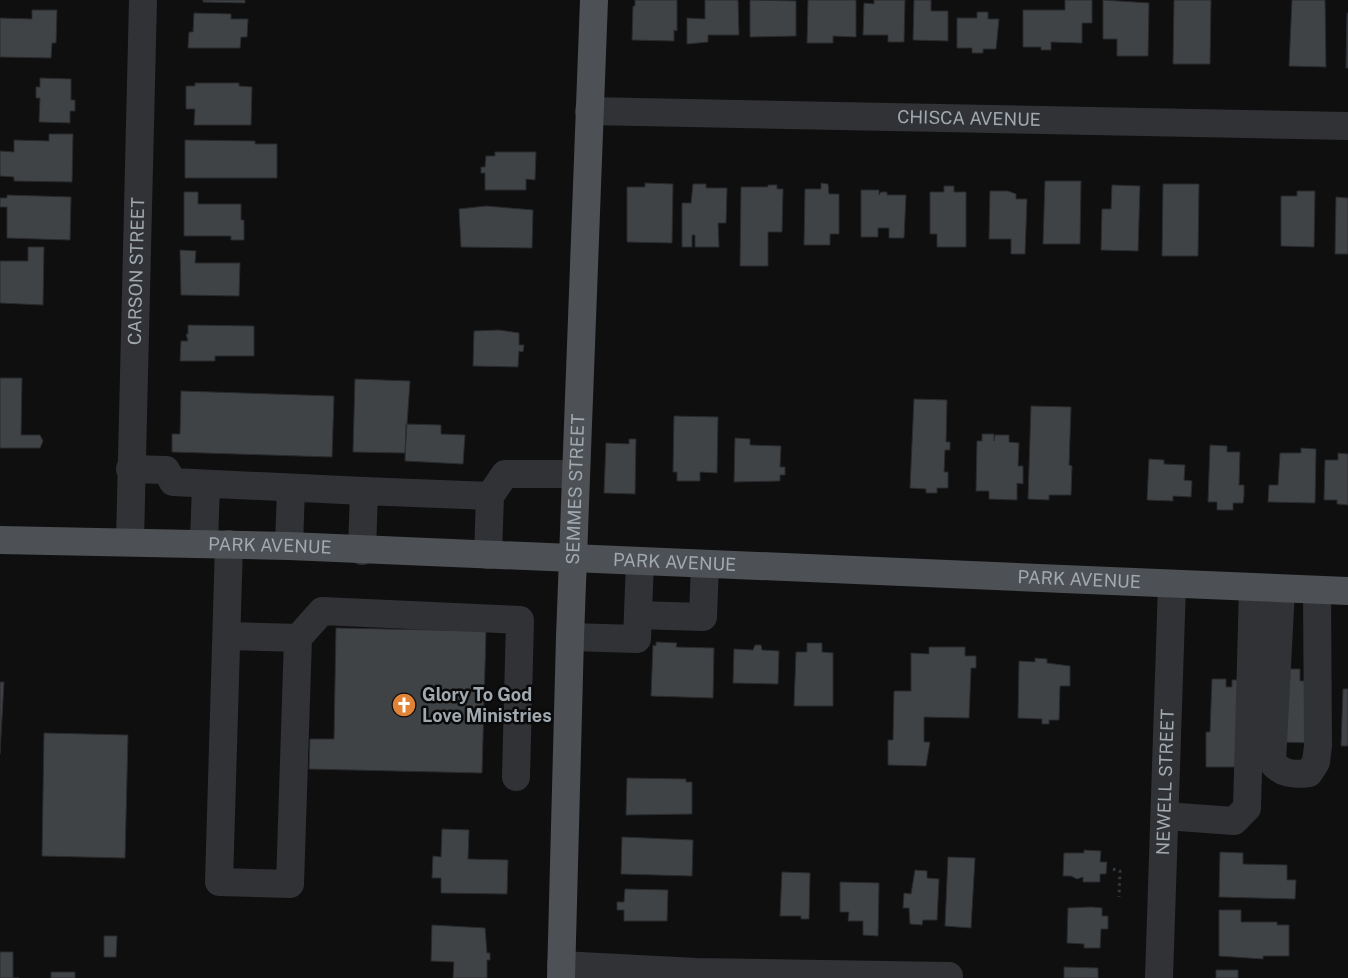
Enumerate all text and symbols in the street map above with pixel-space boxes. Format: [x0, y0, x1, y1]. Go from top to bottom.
street label: CHISCA AVENUE [897, 106, 1041, 130]
street label: CARSON STREET [124, 197, 148, 345]
street label: SEMMES STREET [562, 413, 588, 565]
street label: PARK AVENUE [208, 533, 332, 558]
street label: PARK AVENUE [613, 549, 737, 575]
street label: PARK AVENUE [1017, 566, 1141, 592]
place label: Glory To God Love Ministries [422, 684, 552, 726]
church icon: Glory To God Love Ministries [391, 692, 417, 718]
street label: NEWELL STREET [1152, 708, 1178, 856]

